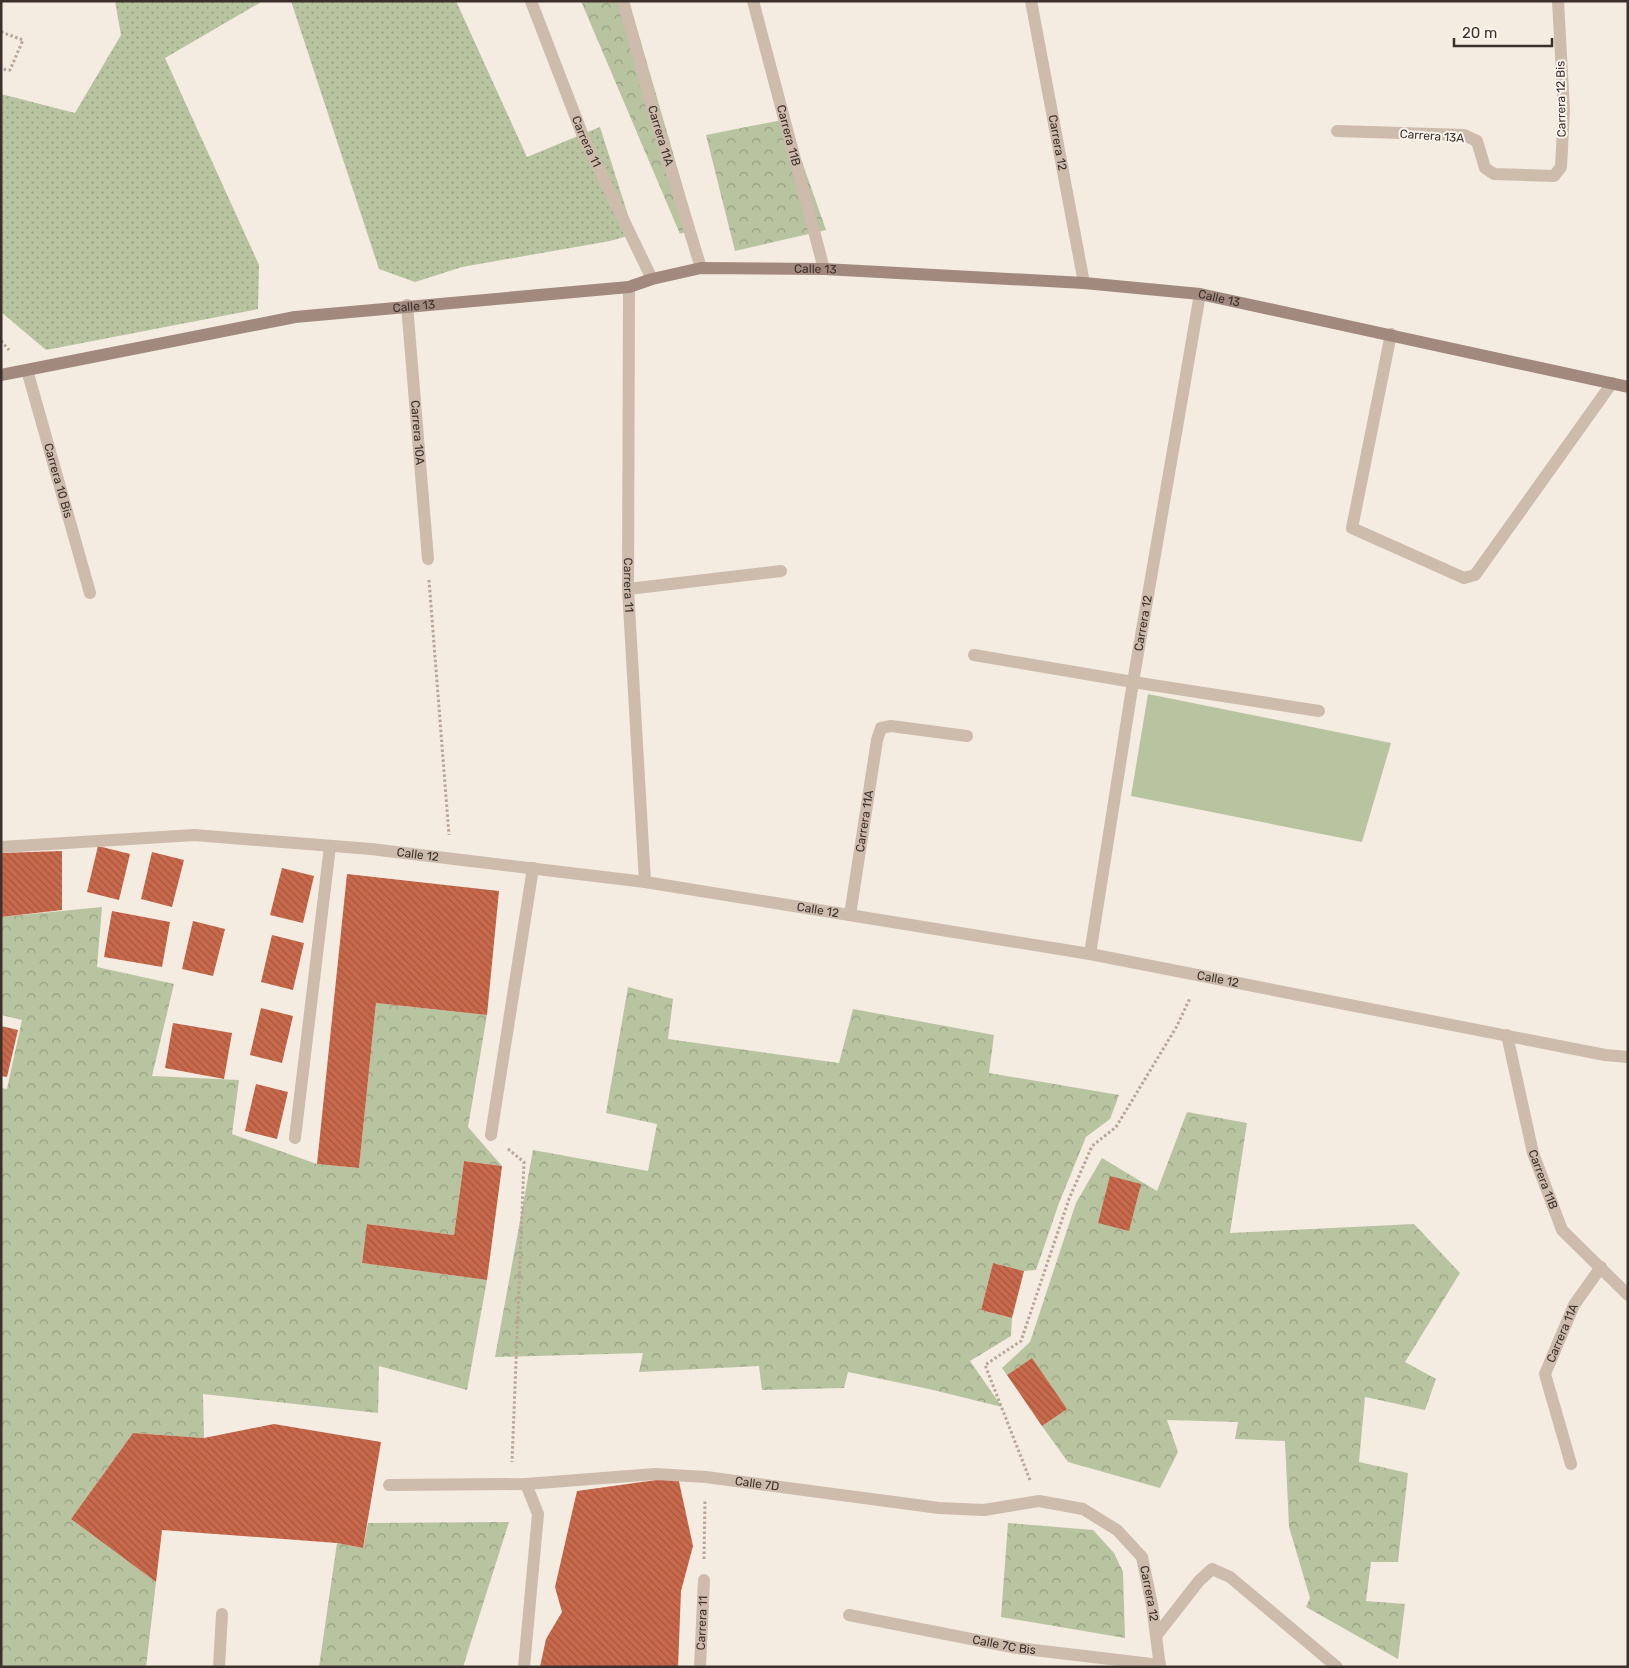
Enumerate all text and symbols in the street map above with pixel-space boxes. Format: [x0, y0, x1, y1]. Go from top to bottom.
scale bar [1454, 15, 1552, 47]
text: 20 m [1462, 24, 1497, 42]
street label: Carrera 12 Bis [1553, 61, 1569, 137]
street label: Carrera 11B [774, 103, 803, 167]
street label: Carrera 11A [645, 104, 676, 168]
street label: Carrera 12 [1045, 113, 1070, 172]
street label: Carrera 11 [569, 114, 604, 169]
street label: Carrera 13A [1399, 127, 1465, 145]
street label: Calle 13 [794, 262, 837, 277]
street label: Calle 13 [1197, 287, 1241, 309]
street label: Calle 13 [392, 297, 436, 315]
street label: Carrera 10A [408, 399, 427, 466]
street label: Carrera 10 Bis [41, 442, 75, 520]
street label: Carrera 11 [621, 558, 636, 613]
street label: Carrera 12 [1131, 594, 1155, 652]
street label: Carrera 11A [853, 789, 876, 853]
street label: Calle 12 [396, 845, 440, 864]
street label: Calle 12 [796, 900, 840, 920]
street label: Calle 12 [1196, 968, 1240, 990]
street label: Carrera 11B [1525, 1148, 1561, 1211]
street label: Carrera 11A [1544, 1302, 1581, 1365]
street label: Calle 7D [734, 1474, 780, 1494]
street label: Carrera 12 [1137, 1564, 1161, 1622]
street label: Carrera 11 [694, 1595, 710, 1651]
street label: Calle 7C Bis [971, 1632, 1037, 1657]

